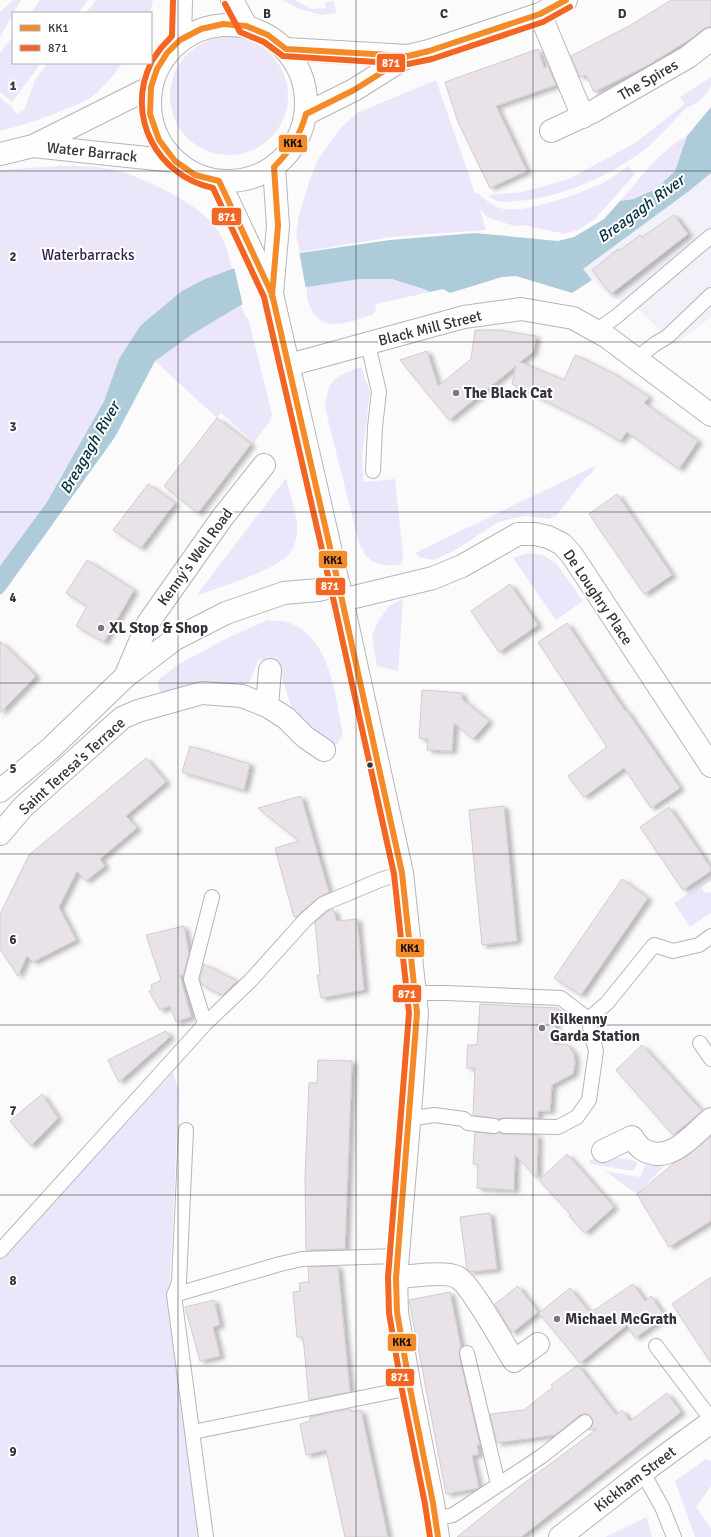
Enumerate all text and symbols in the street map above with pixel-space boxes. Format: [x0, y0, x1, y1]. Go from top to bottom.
text: B [263, 6, 271, 22]
text: C [440, 6, 448, 22]
text: D [618, 6, 627, 22]
legend [12, 12, 152, 64]
text: KK1 [48, 21, 69, 36]
text: 871 [48, 41, 67, 56]
line badge: 871 [376, 53, 406, 73]
street label: The Spires [615, 55, 681, 104]
text: 871 [382, 57, 400, 70]
text: 1 [9, 78, 17, 94]
line badge: KK1 [278, 134, 308, 153]
text: KK1 [283, 137, 303, 150]
street label: Water Barrack [46, 138, 139, 166]
water label: Breagagh River [593, 169, 690, 247]
line badge: 871 [211, 207, 242, 226]
text: 871 [218, 211, 236, 224]
park label: Waterbarracks [42, 246, 135, 264]
text: 2 [9, 249, 17, 265]
street label: Black Mill Street [376, 306, 484, 350]
place label: The Black Cat [464, 384, 553, 402]
marker: The Black Cat [451, 388, 461, 398]
water label: Breagagh River [56, 397, 125, 498]
text: 3 [9, 419, 17, 435]
street label: Kenny's Well Road [154, 505, 236, 609]
street label: De Loughry Place [559, 546, 637, 648]
line badge: KK1 [318, 550, 348, 569]
text: KK1 [323, 554, 343, 567]
line badge: 871 [315, 577, 346, 596]
text: 871 [321, 580, 339, 593]
text: 4 [9, 590, 17, 606]
place label: XL Stop & Shop [109, 619, 208, 637]
marker: XL Stop & Shop [96, 623, 106, 633]
street label: Saint Teresa's Terrace [15, 714, 129, 818]
unlabelled marker [365, 760, 375, 770]
text: 5 [9, 761, 17, 777]
text: 6 [9, 932, 17, 948]
line badge: KK1 [395, 938, 425, 958]
text: KK1 [400, 942, 420, 955]
line badge: 871 [392, 984, 422, 1003]
text: 871 [398, 988, 416, 1001]
place label: Kilkenny Garda Station [550, 1010, 640, 1045]
marker: Kilkenny Garda Station [537, 1023, 547, 1033]
text: 7 [9, 1103, 17, 1119]
text: 8 [9, 1273, 17, 1289]
place label: Michael McGrath [565, 1310, 677, 1328]
marker: Michael McGrath [552, 1314, 562, 1324]
line badge: KK1 [387, 1333, 417, 1352]
text: KK1 [392, 1336, 412, 1349]
line badge: 871 [385, 1368, 415, 1387]
text: 871 [391, 1371, 409, 1384]
street label: Kickham Street [591, 1442, 679, 1516]
text: 9 [9, 1444, 17, 1460]

